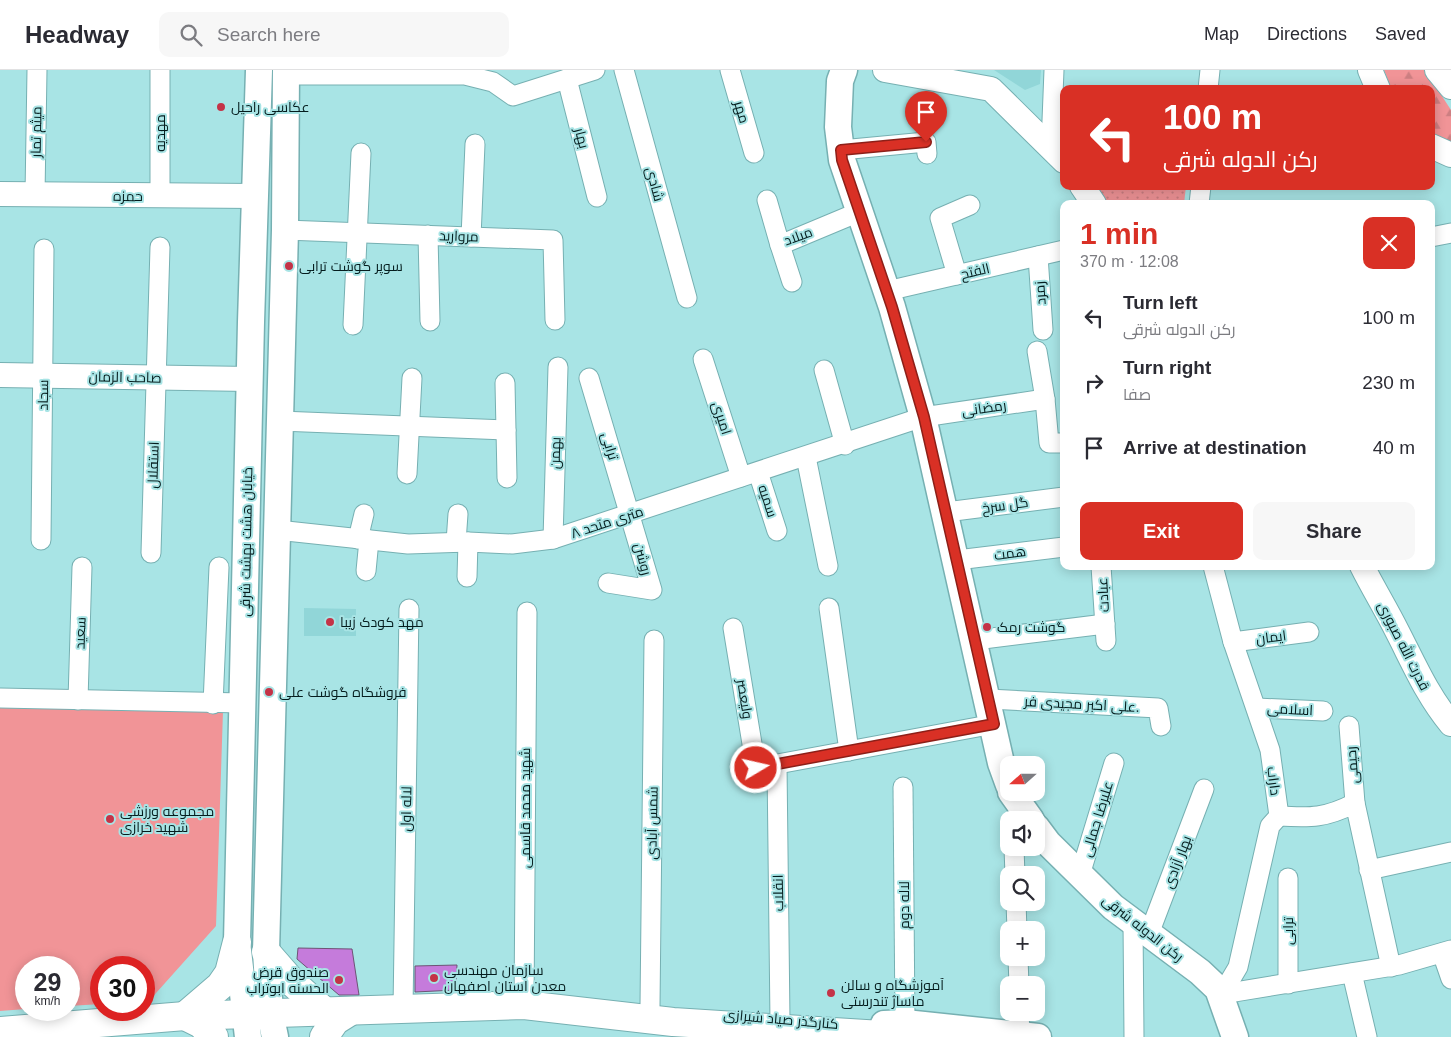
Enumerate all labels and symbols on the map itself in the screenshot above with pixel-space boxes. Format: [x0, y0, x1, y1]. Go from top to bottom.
pin [905, 91, 947, 142]
street label: مهر [731, 98, 753, 125]
place label: عکاسی راحیل [231, 99, 310, 115]
marker: عکاسی راحیل [215, 101, 227, 113]
street label: میثم تمار [28, 106, 46, 159]
street label: مهدیه [152, 114, 168, 152]
street label: بهار [571, 125, 592, 150]
street label: شادی [643, 165, 667, 203]
street label: حمزه [113, 188, 143, 204]
street label: میلاد [782, 223, 814, 249]
street label: مروارید [439, 227, 479, 245]
place label: سوپر گوشت ترابی [299, 258, 403, 276]
marker: سوپر گوشت ترابی [283, 260, 295, 272]
street label: الفتح [959, 260, 991, 283]
street label: زمرد [1031, 281, 1049, 305]
street label: صاحب الزمان [88, 368, 162, 386]
street label: سجاد [35, 379, 51, 411]
street label: رمضانی [961, 397, 1007, 419]
street label: امیری [709, 400, 735, 436]
street label: ترابی [598, 430, 622, 462]
street label: بهمن [546, 437, 564, 469]
street label: استقلال [144, 441, 163, 489]
street label: خیابان هشت بهشت شرقی [237, 467, 255, 617]
street label: سمیه [755, 483, 781, 519]
street label: گل سرخ [981, 494, 1029, 517]
street label: ۸ متری متحد [569, 503, 645, 541]
street label: روشن [631, 541, 655, 577]
street label: همت [993, 543, 1027, 563]
street label: عبادت [1094, 577, 1112, 613]
street label: قدرت الله صبوری [1375, 599, 1434, 693]
place label: مهد کودک زیبا [340, 614, 424, 630]
marker: مهد کودک زیبا [324, 616, 336, 628]
street label: سعید [71, 617, 89, 649]
place label: گوشت رمک [997, 619, 1066, 635]
marker: گوشت رمک [981, 621, 993, 633]
street label: ایمان [1255, 627, 1287, 647]
street label: ولیعصر [734, 677, 756, 720]
place label: فروشگاه گوشت علی [279, 684, 406, 700]
marker: فروشگاه گوشت علی [263, 686, 275, 698]
street label: علی اکبر مجیدی فر. [1023, 693, 1140, 715]
street label: اسلامی [1267, 700, 1313, 718]
position arrow [729, 741, 781, 793]
street label: رحیمی [1343, 746, 1361, 784]
street label: شهید محمد قاسمی [517, 748, 533, 868]
north arrow [1000, 756, 1045, 801]
street label: داراب [1264, 766, 1284, 796]
street label: علیرضا جمالی [1078, 779, 1116, 859]
street label: لاله اول [398, 786, 415, 832]
street label: شمس آبادی [643, 786, 661, 860]
place label: مجموعه ورزشی شهید خرازی [120, 803, 214, 835]
marker: مجموعه ورزشی شهید خرازی [104, 813, 116, 825]
street label: بهار آزادی [1160, 833, 1194, 891]
street label: انقلاب [770, 874, 786, 912]
street label: لاله دوم [896, 881, 914, 929]
street label: رکن الدوله شرقی [1099, 891, 1187, 965]
street label: ترابی [1280, 917, 1296, 945]
speed limit sign: 30 [90, 956, 155, 1021]
place label: سازمان مهندسی معدن استان اصفهان [444, 962, 566, 994]
place label: صندوق قرض الحسنه ابوتراب [246, 964, 329, 996]
marker: سازمان مهندسی معدن استان اصفهان [428, 972, 440, 984]
marker: صندوق قرض الحسنه ابوتراب [333, 974, 345, 986]
place label: آموزشگاه و سالن ماساژ تندرستی [841, 977, 944, 1009]
marker: آموزشگاه و سالن ماساژ تندرستی [825, 987, 837, 999]
street label: کنارگذر صیاد شیرازی [723, 1006, 839, 1032]

